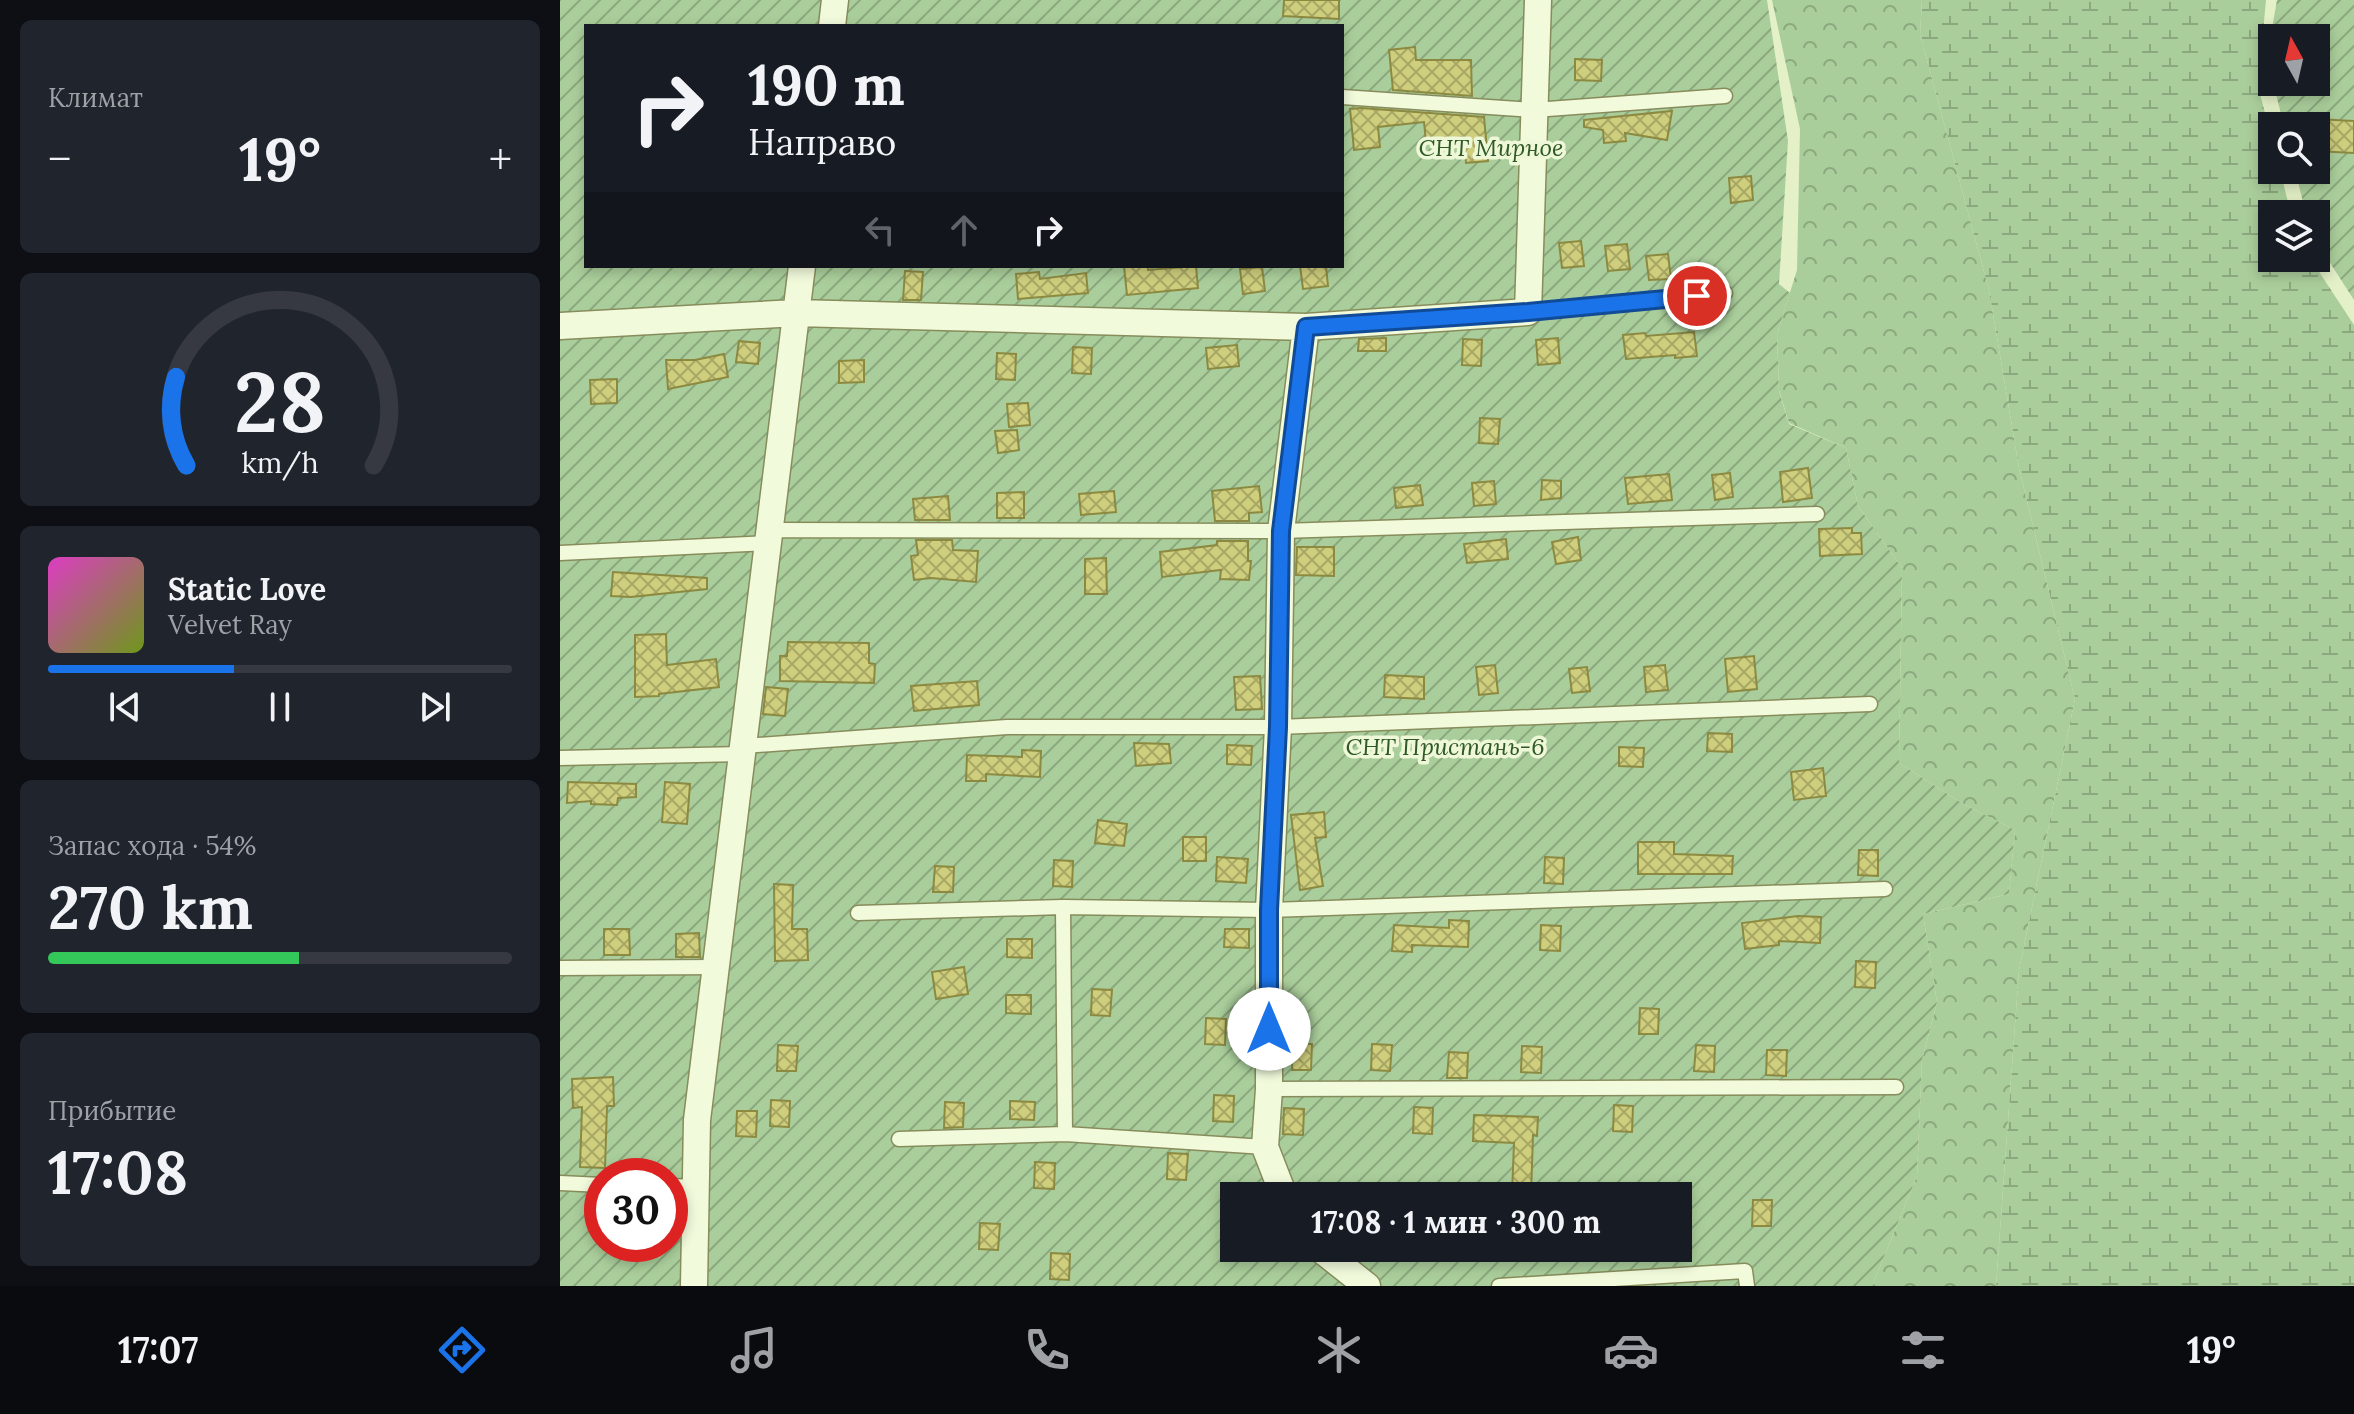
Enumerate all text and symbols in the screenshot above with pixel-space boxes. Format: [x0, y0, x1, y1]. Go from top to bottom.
north arrow [2258, 24, 2330, 96]
map controls [2258, 24, 2330, 272]
text: 190 m [748, 49, 905, 120]
icon: right [616, 56, 720, 160]
text: Климат [48, 81, 143, 114]
button: search [2258, 112, 2330, 184]
text: Направо [748, 119, 896, 165]
text: 19° [239, 121, 321, 197]
text: − [48, 131, 71, 187]
text: + [489, 131, 512, 187]
park label: СНТ Мирное [1419, 132, 1563, 163]
button: layers [2258, 200, 2330, 272]
icon: left [858, 208, 902, 252]
icon: ahead [942, 208, 986, 252]
icon: right [1026, 208, 1070, 252]
pin [1663, 262, 1731, 330]
icon: arrive [1675, 274, 1719, 318]
text: 28 [234, 347, 326, 454]
text: km/h [241, 444, 319, 481]
text: Static Love [168, 570, 326, 608]
text: Velvet Ray [168, 608, 292, 641]
icon: previous [103, 685, 147, 729]
icon: pause [258, 685, 302, 729]
icon: next [413, 685, 457, 729]
park label: СНТ Пристань-6 [1345, 731, 1545, 762]
text: Запас хода · 54% [48, 829, 256, 862]
text: 270 km [48, 869, 253, 945]
position arrow [1227, 987, 1311, 1071]
text: Прибытие [48, 1094, 176, 1127]
text: 17:08 [48, 1134, 188, 1210]
speed limit sign: 30 [584, 1158, 688, 1262]
text: 17:08 · 1 мин · 300 m [1311, 1203, 1601, 1241]
icon: directions [434, 1322, 490, 1378]
icon: music [726, 1322, 782, 1378]
icon: phone [1019, 1322, 1075, 1378]
icon: climate [1311, 1322, 1367, 1378]
icon: car [1603, 1322, 1659, 1378]
icon: filters [1895, 1322, 1951, 1378]
text: 17:07 [118, 1327, 198, 1373]
text: 19° [2187, 1327, 2236, 1373]

